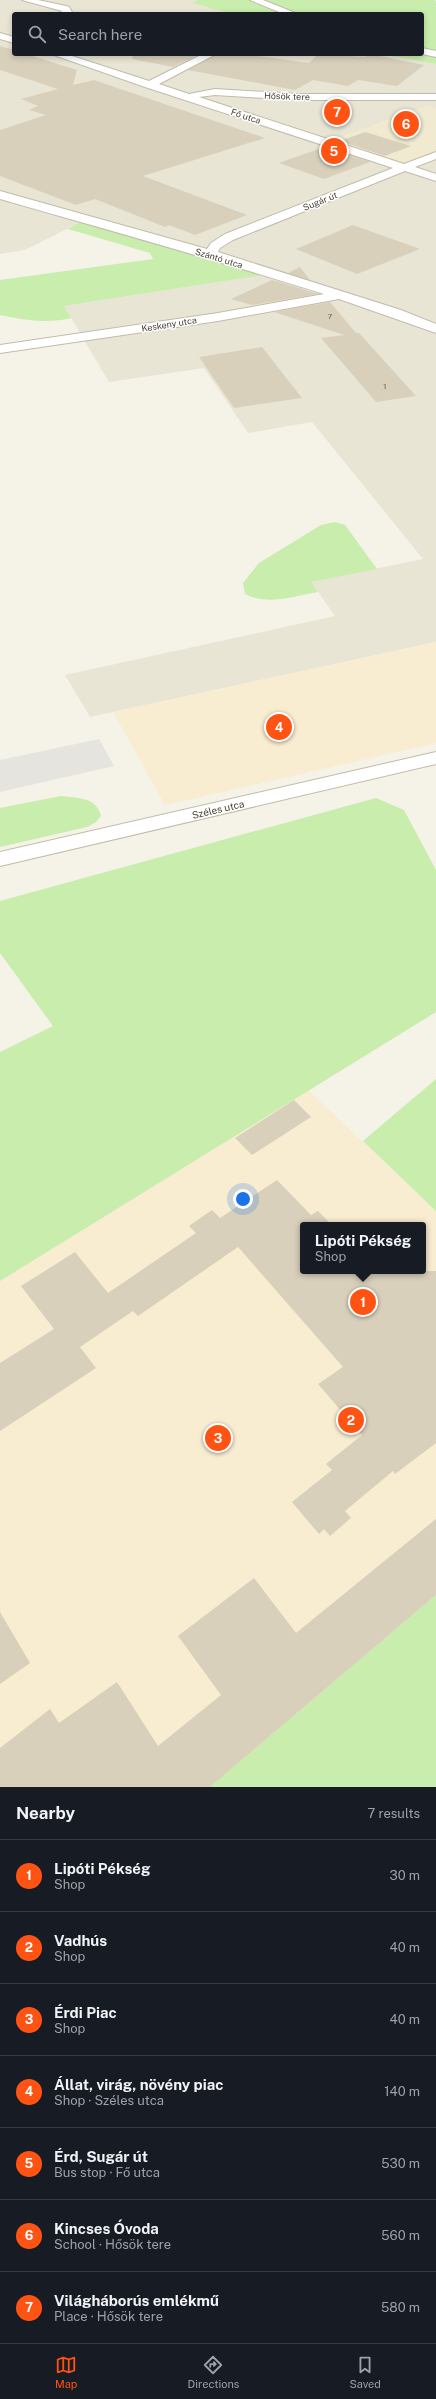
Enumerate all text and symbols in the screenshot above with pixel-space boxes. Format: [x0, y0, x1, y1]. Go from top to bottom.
search box [12, 12, 424, 56]
icon: search [26, 23, 48, 45]
text: Search here [58, 26, 142, 43]
street label: Hősök tere [264, 90, 310, 102]
pin: 7 [324, 97, 350, 127]
street label: Fő utca [230, 106, 262, 126]
pin: 6 [393, 109, 419, 139]
pin: 5 [321, 136, 347, 166]
street label: Sugár út [301, 189, 339, 213]
street label: Szántó utca [194, 246, 244, 270]
house number: 7 [328, 311, 333, 321]
street label: Keskeny utca [141, 314, 197, 334]
house number: 1 [383, 381, 387, 391]
pin: 4 [266, 712, 292, 742]
street label: Széles utca [191, 797, 245, 821]
your location [233, 1189, 253, 1209]
popup [300, 1222, 426, 1274]
text: Lipóti Pékség [315, 1232, 411, 1249]
text: Shop [315, 1249, 346, 1264]
pin: 1 [350, 1287, 376, 1317]
pin: 2 [338, 1405, 364, 1435]
pin: 3 [205, 1423, 231, 1453]
text: Nearby [16, 1803, 75, 1823]
text: 7 results [367, 1806, 420, 1821]
text: Lipóti Pékség [54, 1860, 150, 1877]
text: 1 [26, 1868, 32, 1883]
text: 30 m [390, 1868, 420, 1883]
text: Shop [54, 1877, 85, 1892]
text: Vadhús [54, 1932, 107, 1949]
text: 2 [25, 1940, 33, 1955]
text: 40 m [389, 1940, 420, 1955]
text: Shop [54, 1949, 85, 1964]
text: Érdi Piac [54, 2004, 117, 2021]
text: 3 [25, 2012, 33, 2027]
text: 40 m [389, 2012, 420, 2027]
text: Shop [54, 2021, 85, 2036]
text: Állat, virág, növény piac [54, 2076, 223, 2093]
text: 4 [25, 2084, 33, 2099]
text: 140 m [384, 2084, 420, 2099]
text: Shop · Széles utca [54, 2093, 164, 2108]
text: Érd, Sugár út [54, 2148, 148, 2165]
text: 5 [25, 2156, 33, 2171]
text: 530 m [381, 2156, 420, 2171]
text: Bus stop · Fő utca [54, 2165, 160, 2180]
text: Kincses Óvoda [54, 2220, 159, 2237]
text: 6 [25, 2228, 33, 2243]
text: 560 m [381, 2228, 420, 2243]
text: School · Hősök tere [54, 2237, 171, 2252]
text: Világháborús emlékmű [54, 2292, 219, 2309]
text: 7 [25, 2300, 33, 2315]
text: 580 m [381, 2300, 420, 2315]
text: Place · Hősök tere [54, 2309, 163, 2324]
tab: Map [55, 2354, 77, 2390]
tab: Directions [188, 2354, 239, 2390]
tab: Saved [349, 2354, 381, 2390]

